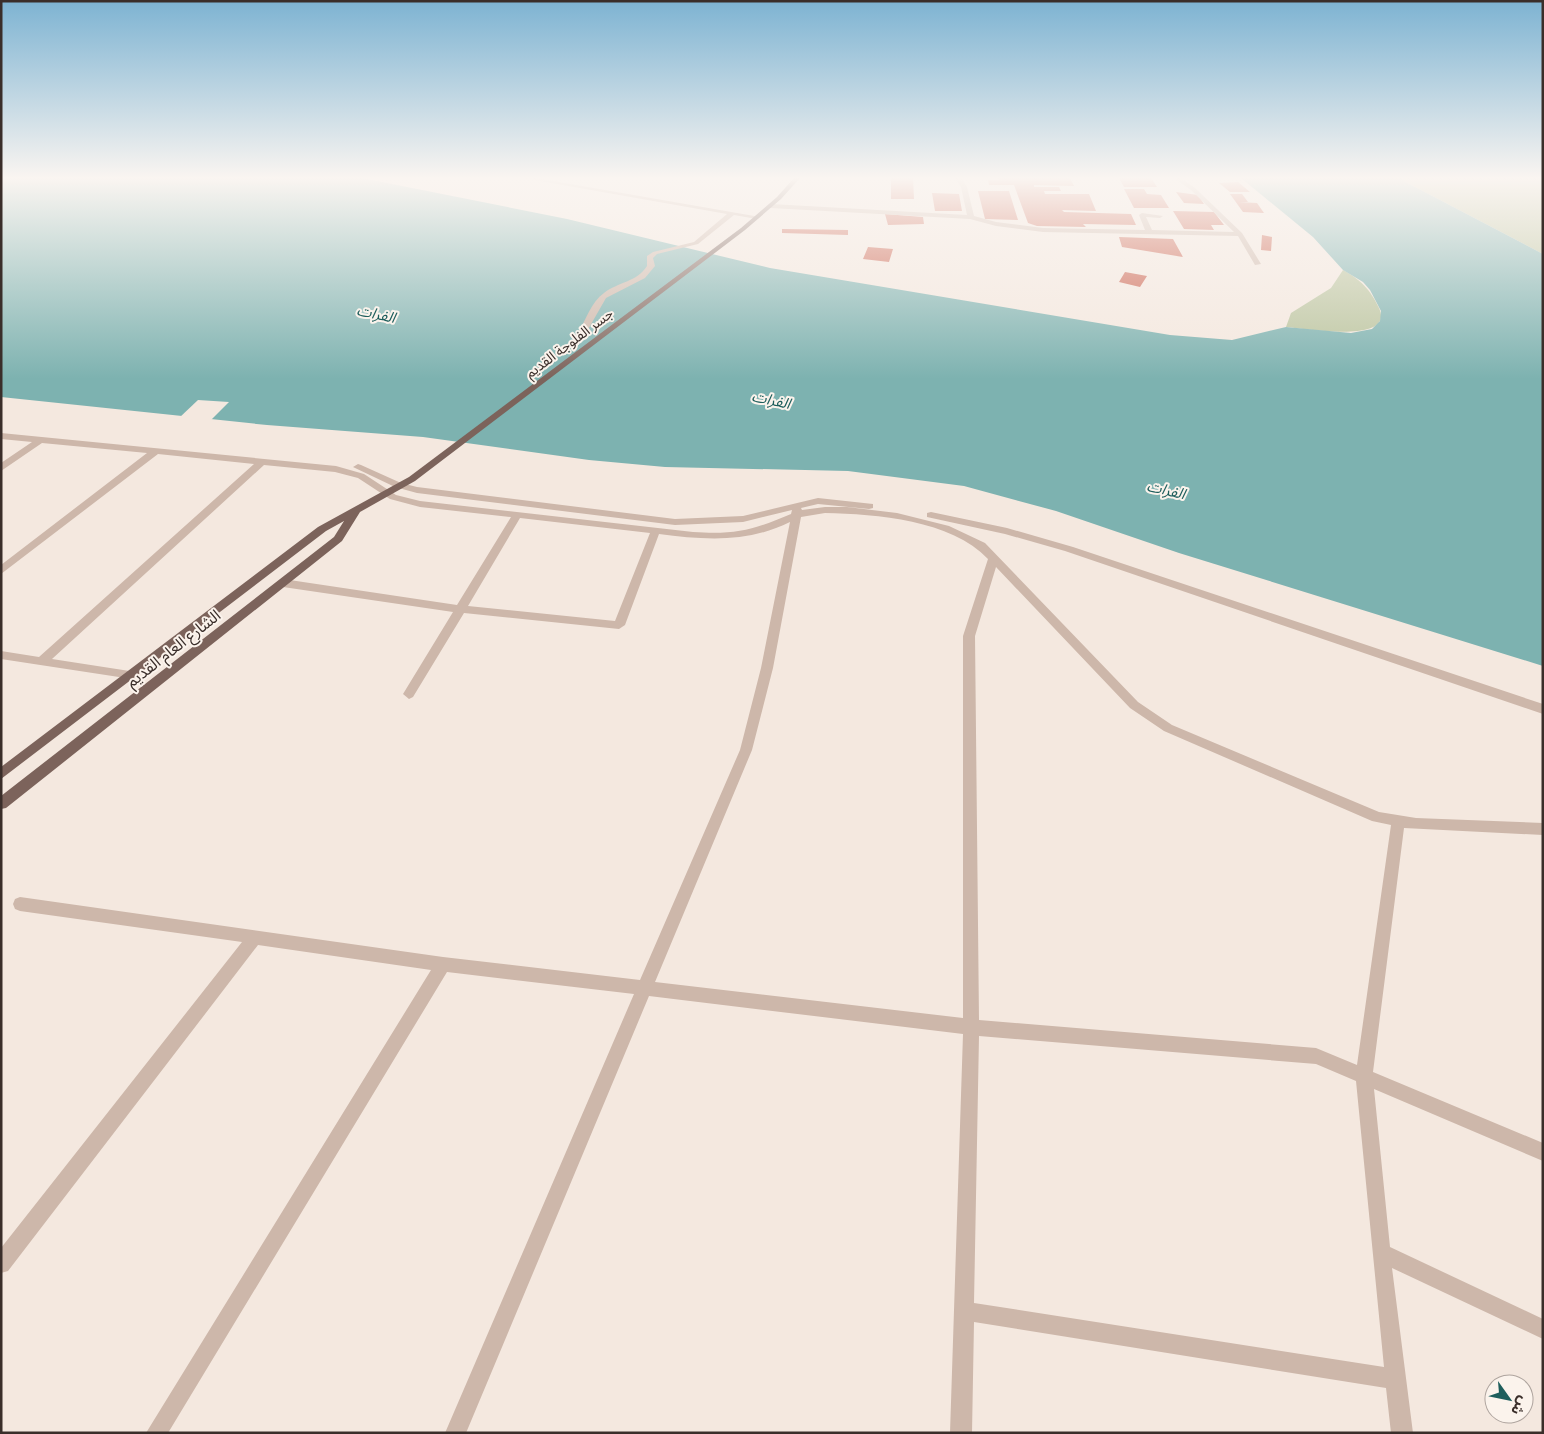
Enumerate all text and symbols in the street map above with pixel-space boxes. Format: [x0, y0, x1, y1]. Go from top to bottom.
water label: الفرات [355, 301, 398, 327]
street label: جسر الفلوجة القديم [522, 305, 618, 383]
water label: الفرات [750, 387, 793, 413]
water label: الفرات [1145, 477, 1188, 503]
street label: الشارع العام القديم [122, 606, 226, 693]
north arrow [1484, 1374, 1534, 1424]
text: ش [1508, 1394, 1532, 1418]

